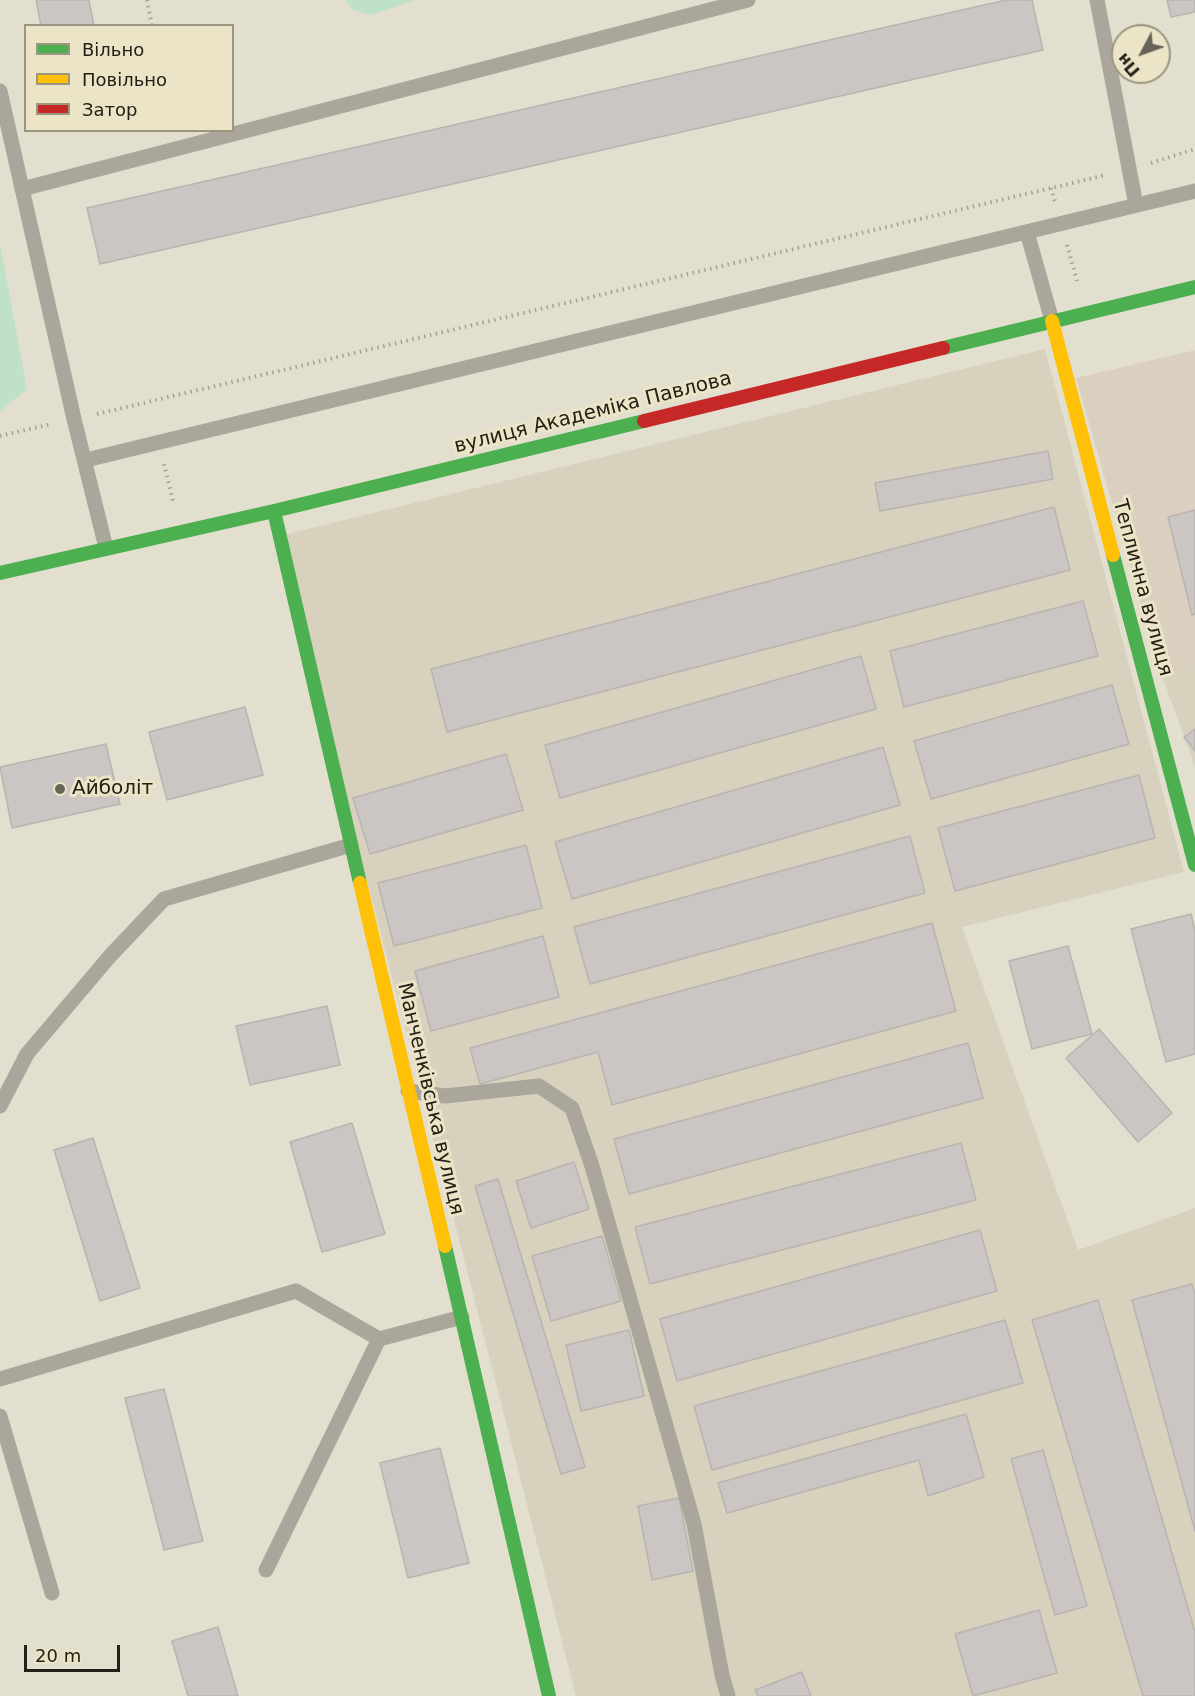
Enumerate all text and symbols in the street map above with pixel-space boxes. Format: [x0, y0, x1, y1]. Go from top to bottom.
legend [24, 24, 234, 132]
north arrow [1111, 24, 1171, 84]
text: Вільно [82, 39, 144, 60]
text: Пн [1113, 49, 1144, 80]
text: Повільно [82, 69, 167, 90]
text: Затор [82, 99, 138, 120]
street label: вулиця Академіка Павлова [452, 367, 734, 459]
street label: Теплична вулиця [1107, 497, 1177, 679]
place label: Айболіт [72, 777, 153, 801]
marker: Айболіт [53, 782, 67, 796]
street label: Манченківська вулиця [392, 980, 468, 1218]
scale bar [27, 1633, 123, 1671]
text: 20 m [35, 1645, 81, 1666]

